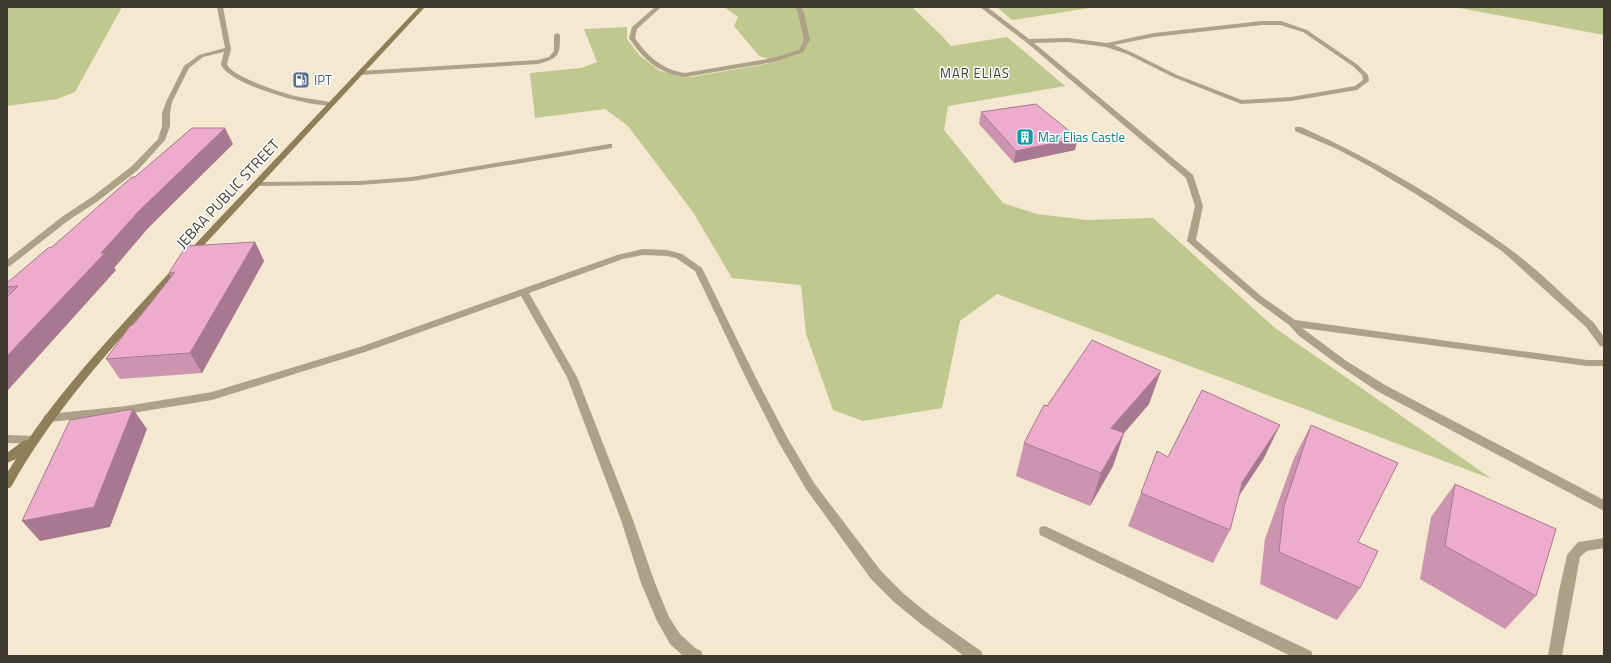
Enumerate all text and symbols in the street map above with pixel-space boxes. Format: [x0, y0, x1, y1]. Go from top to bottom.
district label: MAR ELIAS [940, 63, 1010, 83]
fuel station icon: IPT [291, 70, 311, 90]
place label: IPT [314, 70, 332, 90]
building icon: Mar Elias Castle [1015, 127, 1035, 147]
place label: Mar Elias Castle [1038, 127, 1125, 147]
street label: JEBAA PUBLIC STREET [171, 134, 285, 254]

